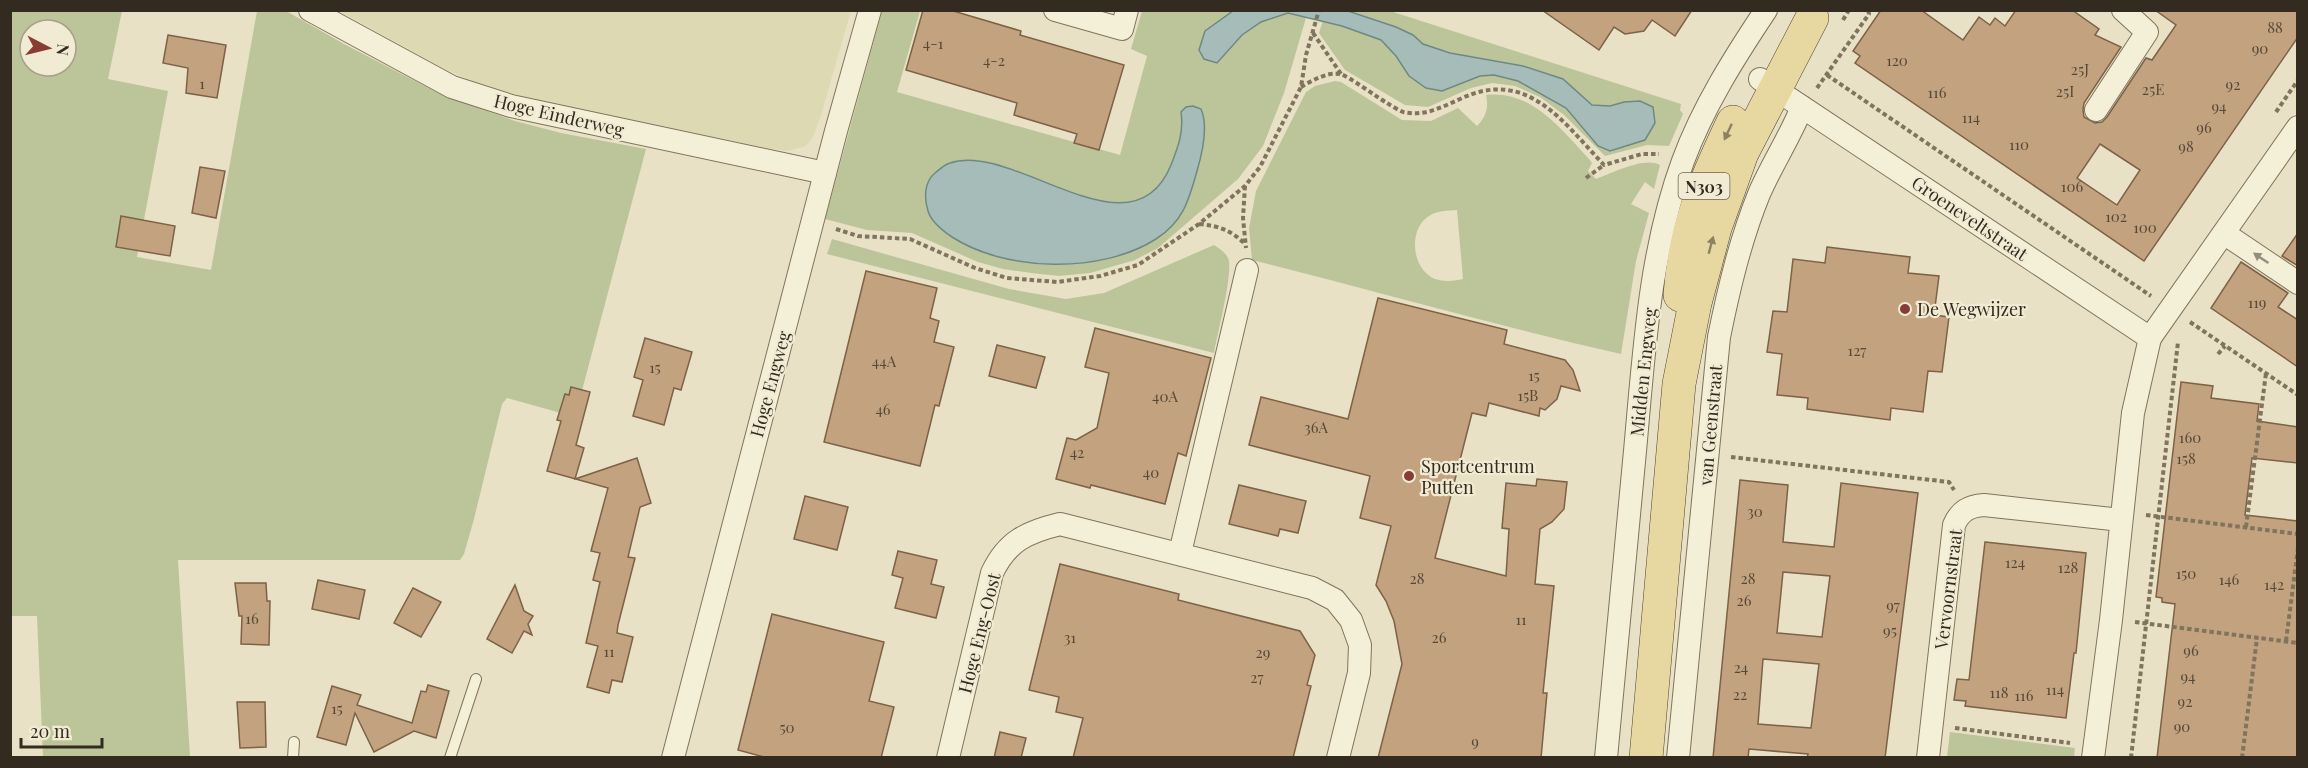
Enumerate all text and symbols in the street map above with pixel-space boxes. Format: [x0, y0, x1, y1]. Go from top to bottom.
house number: 88 [2267, 17, 2283, 37]
north arrow [18, 18, 78, 78]
house number: 4-1 [923, 33, 944, 53]
house number: 90 [2252, 38, 2268, 58]
text: N [52, 43, 75, 57]
house number: 4-2 [983, 50, 1005, 70]
house number: 120 [1886, 50, 1908, 70]
house number: 25J [2071, 59, 2089, 79]
house number: 1 [199, 73, 205, 93]
house number: 92 [2226, 74, 2240, 94]
house number: 25E [2142, 79, 2164, 99]
house number: 25I [2056, 81, 2074, 101]
house number: 116 [1928, 82, 1947, 102]
street label: Hoge Einderweg [492, 88, 627, 142]
house number: 94 [2211, 96, 2227, 116]
house number: 114 [1962, 107, 1980, 127]
house number: 96 [2196, 117, 2212, 137]
one-way arrow [1723, 124, 1732, 141]
house number: 110 [2009, 134, 2029, 154]
house number: 98 [2178, 136, 2194, 156]
street label: Groeneveltstraat [1907, 170, 2033, 266]
road number: N303 [1678, 173, 1730, 199]
house number: 106 [2061, 176, 2083, 196]
house number: 102 [2105, 206, 2127, 226]
house number: 100 [2133, 217, 2157, 237]
one-way arrow [1706, 236, 1716, 254]
one-way arrow [2253, 253, 2269, 264]
house number: 119 [2248, 292, 2266, 312]
place label: De Wegwijzer [1917, 297, 2026, 321]
marker: De Wegwijzer [1898, 302, 1912, 316]
street label: Midden Engweg [1624, 306, 1662, 438]
street label: Hoge Engweg [744, 328, 796, 440]
house number: 127 [1848, 340, 1866, 360]
house number: 44A [872, 351, 897, 371]
house number: 15 [649, 357, 661, 377]
street label: van Geenstraat [1693, 363, 1727, 487]
house number: 15 [1528, 365, 1540, 385]
house number: 15B [1518, 385, 1538, 405]
house number: 40A [1152, 386, 1178, 406]
house number: 46 [875, 399, 891, 419]
house number: 36A [1304, 417, 1329, 437]
house number: 160 [2179, 427, 2201, 447]
house number: 42 [1070, 442, 1084, 462]
house number: 158 [2176, 448, 2196, 468]
place label: Sportcentrum Putten [1421, 454, 1535, 499]
house number: 40 [1143, 462, 1159, 482]
marker: Sportcentrum Putten [1402, 469, 1416, 483]
house number: 30 [1747, 501, 1763, 521]
street label: Vervoornstraat [1929, 527, 1967, 652]
house number: 124 [2005, 552, 2025, 572]
house number: 128 [2058, 557, 2078, 577]
house number: 150 [2176, 563, 2196, 583]
house number: 28 [1410, 568, 1425, 588]
house number: 28 [1741, 568, 1756, 588]
house number: 146 [2219, 569, 2240, 589]
street label: Hoge Eng-Oost [952, 570, 1006, 696]
house number: 142 [2264, 574, 2284, 594]
house number: 26 [1737, 590, 1752, 610]
house number: 97 [1886, 595, 1900, 615]
house number: 16 [245, 608, 259, 628]
house number: 11 [1515, 609, 1527, 629]
house number: 95 [1883, 620, 1897, 640]
house number: 31 [1064, 627, 1077, 647]
house number: 26 [1432, 627, 1447, 647]
house number: 96 [2183, 640, 2199, 660]
house number: 11 [603, 641, 615, 661]
house number: 29 [1256, 642, 1270, 662]
house number: 24 [1734, 657, 1748, 677]
house number: 94 [2180, 666, 2196, 686]
house number: 27 [1250, 667, 1264, 687]
house number: 114 [2046, 679, 2064, 699]
house number: 118 [1990, 682, 2009, 702]
house number: 22 [1733, 684, 1747, 704]
house number: 116 [2015, 685, 2034, 705]
house number: 92 [2178, 691, 2192, 711]
house number: 15 [331, 698, 343, 718]
scale bar [21, 711, 102, 749]
house number: 90 [2174, 716, 2190, 736]
house number: 50 [779, 717, 795, 737]
text: 20 m [30, 719, 70, 743]
house number: 9 [1471, 731, 1479, 751]

